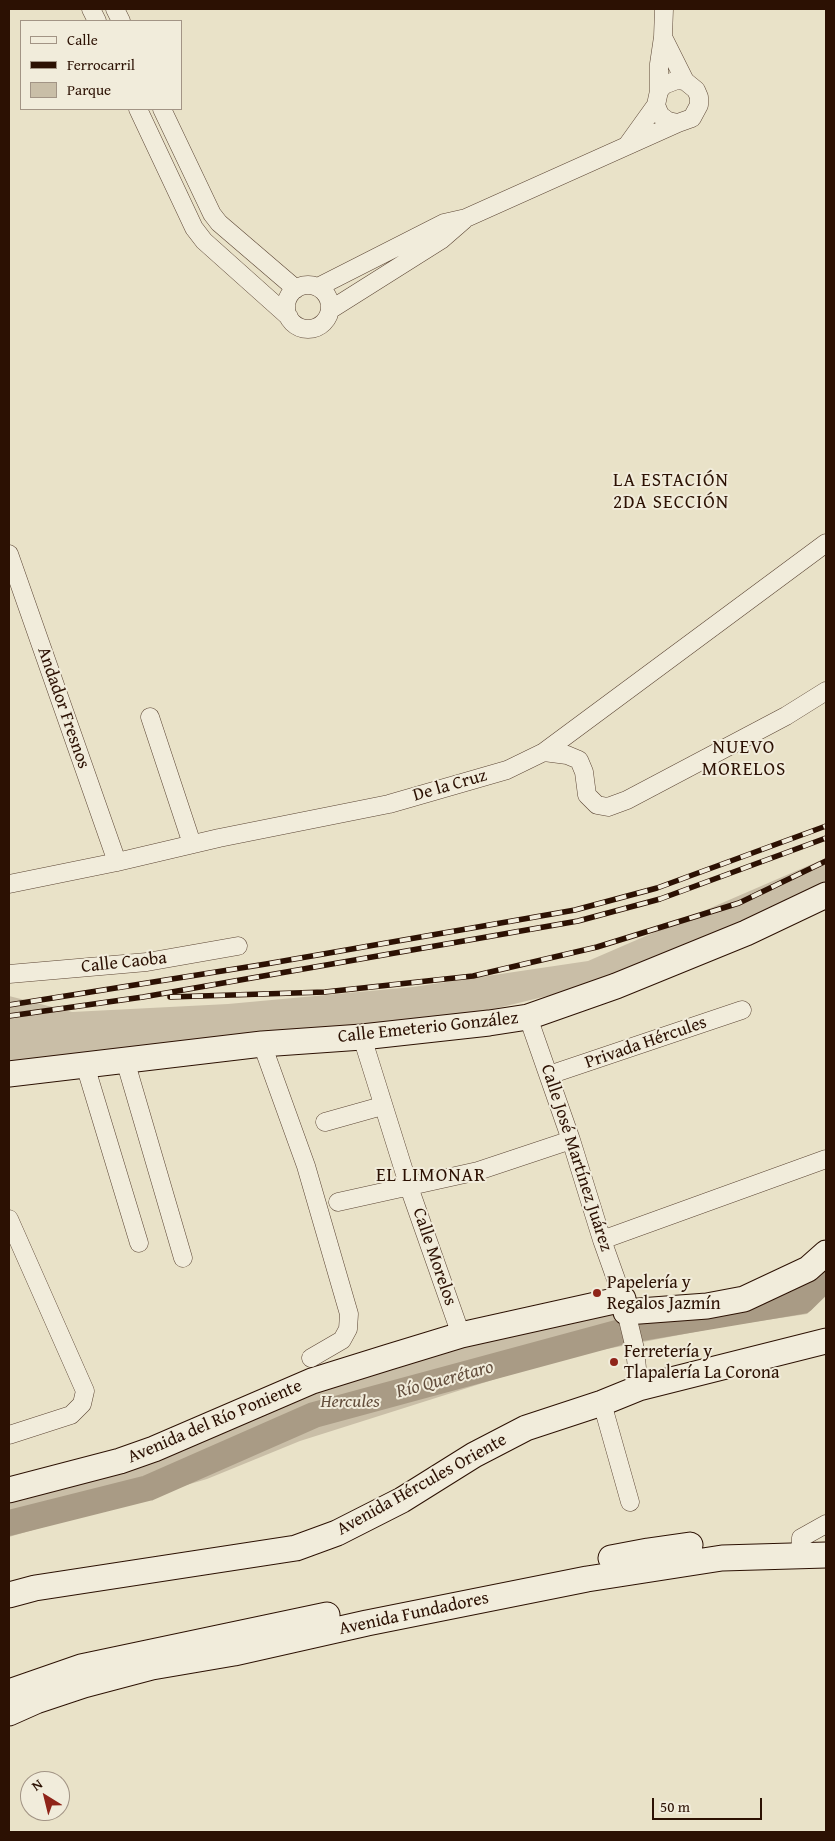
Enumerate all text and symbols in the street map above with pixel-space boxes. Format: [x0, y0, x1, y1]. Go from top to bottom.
legend [20, 20, 182, 110]
text: Calle [67, 29, 98, 50]
text: Ferrocarril [67, 54, 135, 75]
text: Parque [67, 79, 111, 100]
district label: LA ESTACIÓN 2DA SECCIÓN [612, 470, 730, 514]
street label: Andador Fresnos [32, 644, 94, 772]
district label: NUEVO MORELOS [701, 737, 787, 781]
street label: De la Cruz [411, 765, 489, 807]
street label: Calle Caoba [80, 948, 168, 978]
street label: Calle Emeterio González [337, 1008, 519, 1048]
street label: Privada Hércules [582, 1012, 710, 1074]
street label: Calle José Martínez Juárez [536, 1062, 616, 1254]
district label: EL LIMONAR [375, 1165, 487, 1187]
street label: Calle Morelos [407, 1205, 461, 1309]
place label: Papelería y Regalos Jazmín [607, 1272, 721, 1315]
marker: Papelería y Regalos Jazmín [591, 1287, 603, 1299]
place label: Ferretería y Tlapalería La Corona [624, 1341, 779, 1384]
water label: Río Querétaro [394, 1356, 496, 1404]
marker: Ferretería y Tlapalería La Corona [608, 1356, 620, 1368]
street label: Avenida del Río Poniente [125, 1375, 305, 1469]
park label: Hercules [320, 1391, 380, 1413]
street label: Avenida Hércules Oriente [333, 1429, 511, 1541]
street label: Avenida Fundadores [337, 1588, 491, 1640]
north arrow [20, 1771, 70, 1821]
text: N [27, 1774, 46, 1796]
scale bar [655, 1788, 765, 1820]
text: 50 m [660, 1796, 690, 1817]

